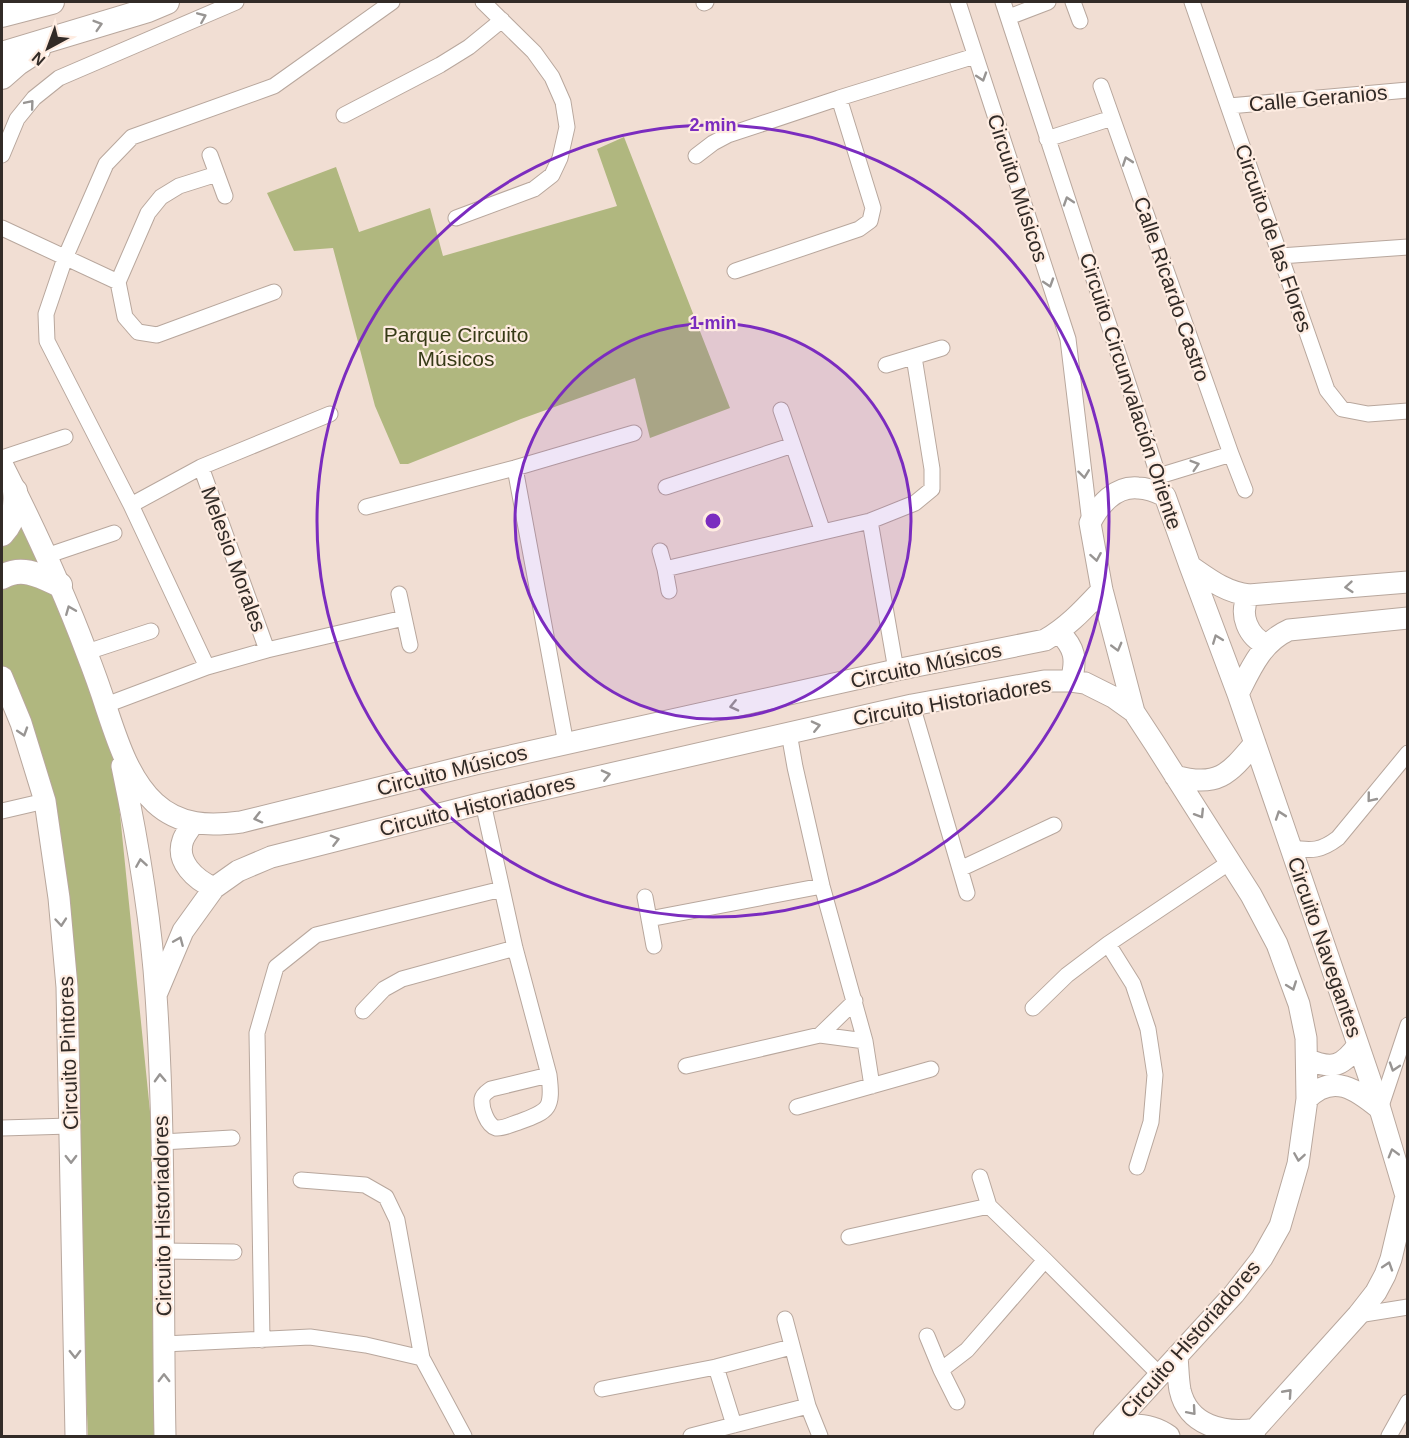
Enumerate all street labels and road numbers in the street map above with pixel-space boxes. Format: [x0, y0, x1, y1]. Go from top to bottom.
street label: Calle Geranios [1248, 80, 1388, 116]
street label: Circuito Músicos [983, 111, 1053, 265]
street label: Circuito de las Flores [1231, 141, 1317, 335]
street label: Calle Ricardo Castro [1130, 194, 1214, 384]
street label: Circuito Circunvalación Oriente [1075, 250, 1187, 532]
street label: Melesio Morales [197, 483, 271, 635]
street label: Circuito Músicos [848, 638, 1004, 692]
street label: Circuito Historiadores [851, 672, 1053, 730]
street label: Circuito Músicos [374, 740, 530, 800]
street label: Circuito Historiadores [377, 770, 577, 840]
street label: Circuito Navegantes [1283, 854, 1367, 1040]
street label: Circuito Pintores [54, 976, 82, 1130]
street label: Circuito Historiadores [149, 1115, 175, 1317]
street label: Circuito Historiadores [1115, 1256, 1265, 1422]

